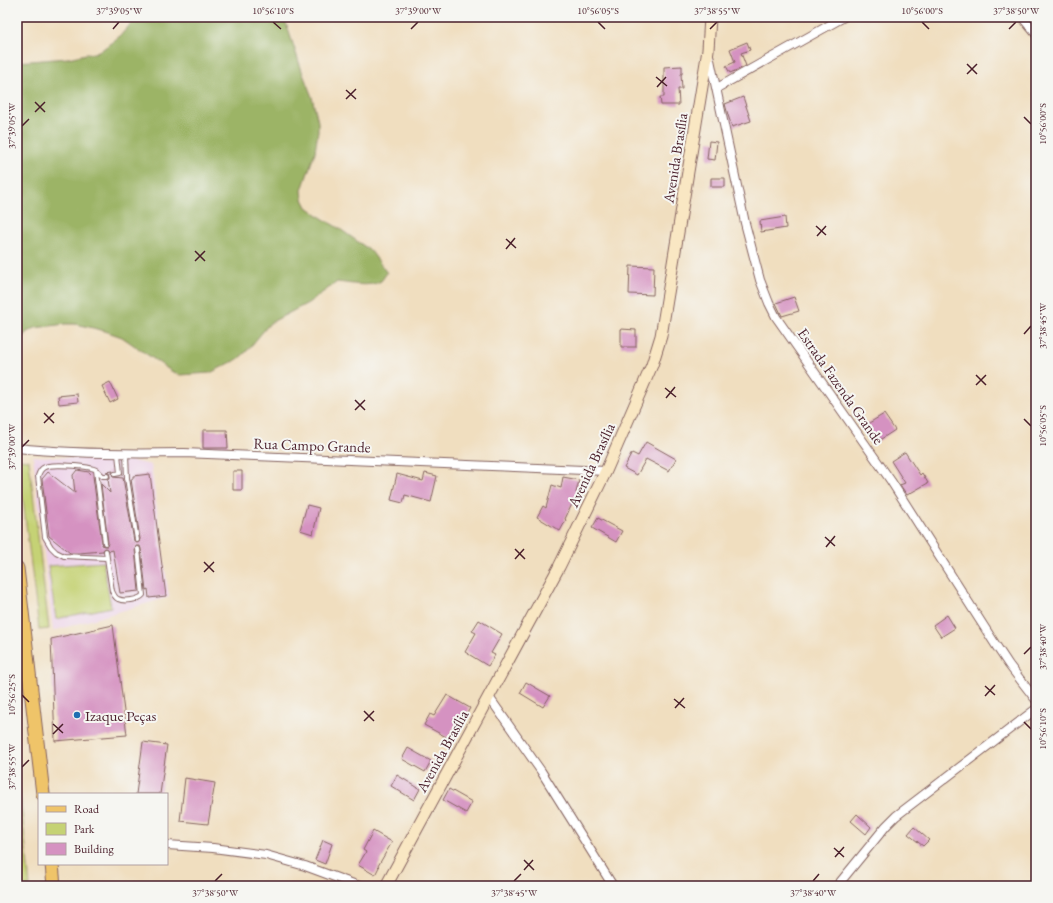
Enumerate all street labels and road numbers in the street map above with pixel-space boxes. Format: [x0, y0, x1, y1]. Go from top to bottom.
street label: Avenida Brasília [658, 112, 692, 205]
street label: Estrada Fazenda Grande [794, 324, 888, 448]
street label: Avenida Brasília [563, 420, 619, 511]
street label: Rua Campo Grande [253, 433, 371, 457]
street label: Avenida Brasília [411, 707, 472, 796]

